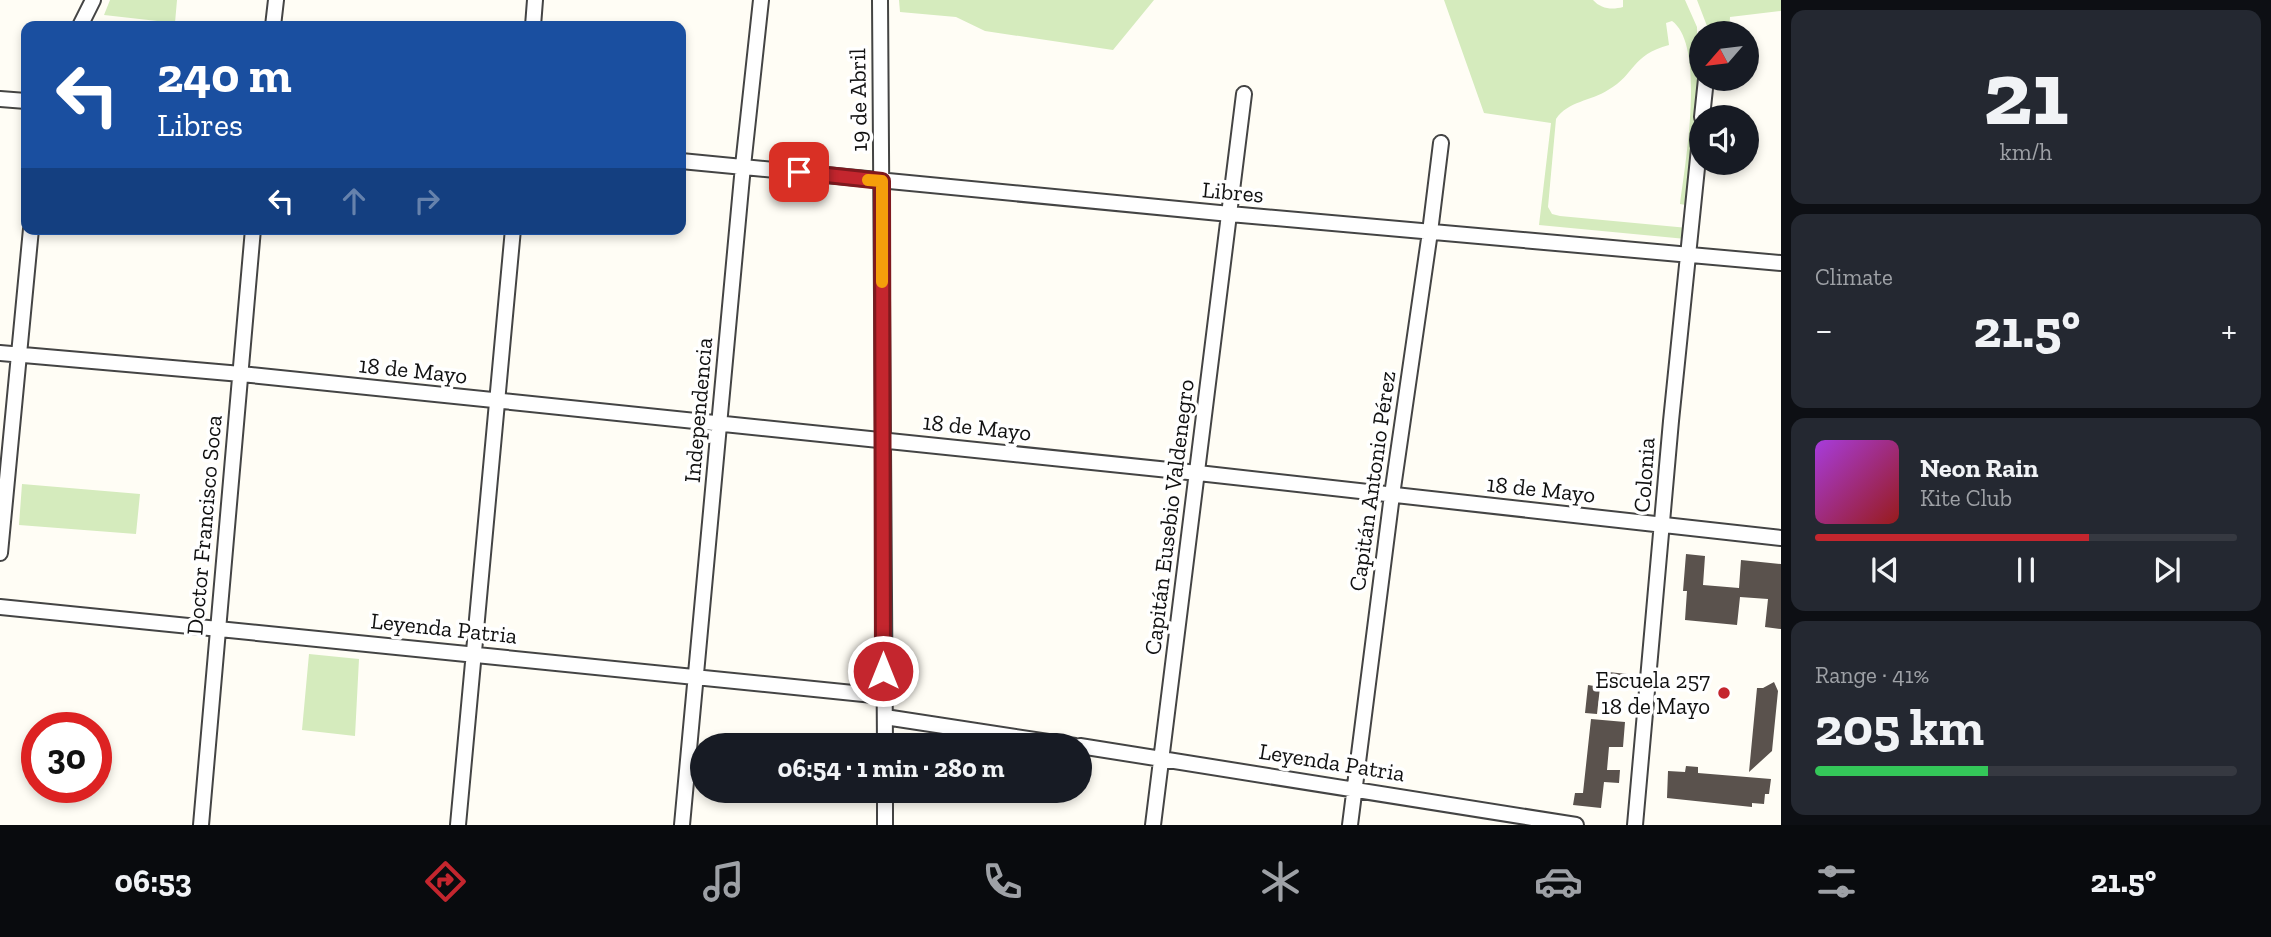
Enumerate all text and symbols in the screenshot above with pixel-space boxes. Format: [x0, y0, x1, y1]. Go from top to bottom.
north arrow [1689, 21, 1759, 91]
map controls [1689, 21, 1759, 175]
text: 21 [1983, 38, 2069, 147]
text: 240 m [157, 46, 292, 105]
street label: 19 de Abril [843, 48, 873, 152]
icon: left [42, 49, 133, 140]
button: sound [1689, 105, 1759, 175]
text: Libres [157, 106, 243, 144]
text: km/h [2000, 138, 2052, 166]
pin [769, 142, 829, 202]
icon: arrive [780, 153, 818, 191]
street label: Libres [1201, 175, 1265, 209]
icon: left [262, 182, 300, 220]
icon: ahead [335, 182, 373, 220]
icon: right [408, 182, 446, 220]
text: Climate [1815, 263, 1893, 291]
text: 21.5° [1973, 298, 2080, 360]
text: − [1815, 307, 1833, 353]
text: + [2221, 307, 2237, 353]
street label: Independencia [678, 336, 718, 484]
street label: 18 de Mayo [357, 350, 469, 390]
street label: Capitán Antonio Pérez [1343, 369, 1401, 593]
street label: Capitán Eusebio Valdenegro [1138, 378, 1200, 656]
street label: 18 de Mayo [921, 407, 1033, 447]
street label: Doctor Francisco Soca [180, 414, 228, 636]
street label: Colonia [1627, 436, 1661, 514]
text: Neon Rain [1920, 452, 2038, 484]
street label: 18 de Mayo [1485, 469, 1597, 509]
text: Kite Club [1920, 484, 2012, 512]
icon: previous [1866, 551, 1904, 589]
icon: pause [2007, 551, 2045, 589]
icon: next [2148, 551, 2186, 589]
street label: Leyenda Patria [369, 606, 519, 650]
position arrow [846, 634, 920, 708]
text: Range · 41% [1815, 661, 1929, 689]
place label: Escuela 257 18 de Mayo [1595, 666, 1710, 720]
marker: Escuela 257 18 de Mayo [1716, 685, 1732, 701]
text: 205 km [1815, 696, 1984, 758]
speed limit sign: 30 [21, 712, 112, 803]
street label: Leyenda Patria [1257, 737, 1407, 787]
text: 06:54 · 1 min · 280 m [777, 752, 1005, 784]
icon: directions [421, 857, 470, 906]
icon: music [699, 857, 748, 906]
icon: phone [978, 857, 1027, 906]
icon: climate [1256, 857, 1305, 906]
icon: car [1534, 857, 1583, 906]
icon: filters [1812, 857, 1861, 906]
text: 06:53 [115, 862, 192, 900]
text: 21.5° [2091, 862, 2156, 900]

